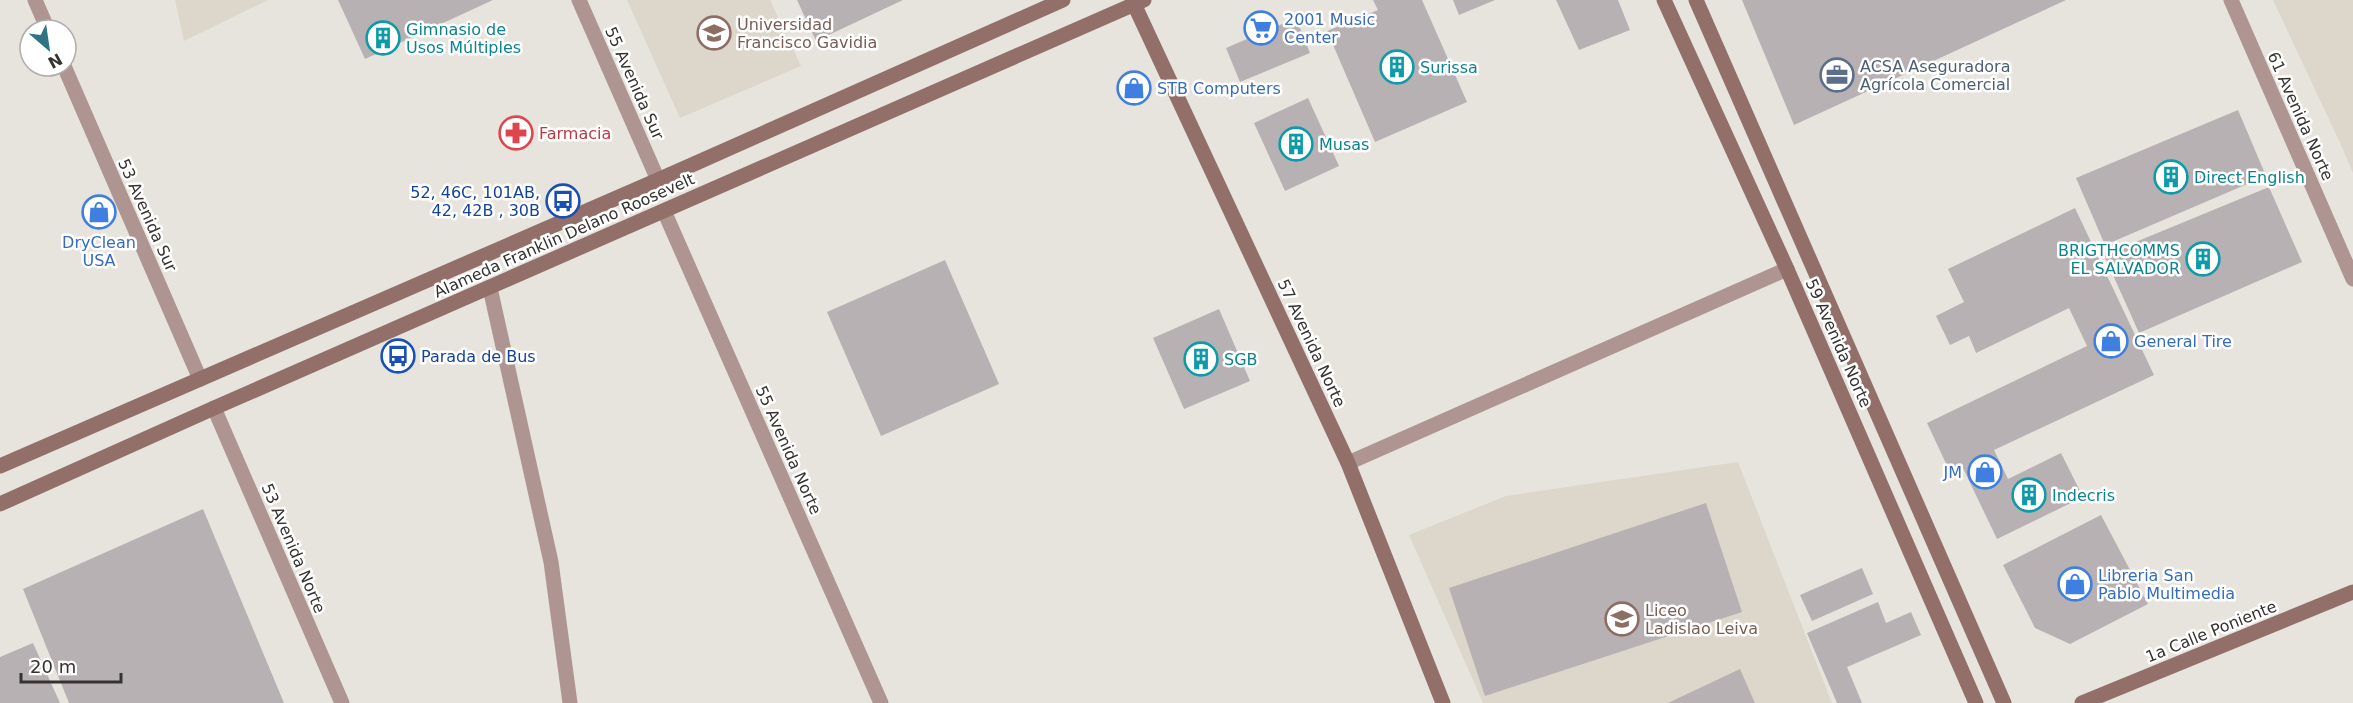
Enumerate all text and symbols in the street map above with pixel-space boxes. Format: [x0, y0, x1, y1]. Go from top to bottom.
supermarket icon: 2001 Music Center [1243, 10, 1279, 46]
place label: 2001 Music Center [1284, 10, 1375, 47]
school or university icon: Universidad Francisco Gavidia [696, 15, 732, 51]
place label: Universidad Francisco Gavidia [737, 15, 877, 52]
north arrow [18, 18, 78, 78]
building icon: Gimnasio de Usos Múltiples [365, 20, 401, 56]
place label: Gimnasio de Usos Múltiples [406, 20, 521, 57]
street label: 55 Avenida Sur [601, 24, 668, 143]
text: N [45, 49, 65, 72]
building icon: Surissa [1379, 49, 1415, 85]
street label: 61 Avenida Norte [2264, 49, 2337, 183]
office icon: ACSA Aseguradora Agrícola Comercial [1819, 57, 1855, 93]
place label: ACSA Aseguradora Agrícola Comercial [1860, 57, 2010, 94]
place label: Surissa [1420, 58, 1478, 77]
shop icon: STB Computers [1116, 70, 1152, 106]
place label: STB Computers [1157, 79, 1281, 98]
pharmacy icon: Farmacia [498, 115, 534, 151]
place label: Farmacia [539, 124, 611, 143]
building icon: Musas [1278, 126, 1314, 162]
place label: Musas [1319, 135, 1369, 154]
street label: 53 Avenida Sur [114, 156, 181, 275]
building icon: Direct English [2153, 159, 2189, 195]
place label: Direct English [2194, 168, 2305, 187]
street label: Alameda Franklin Delano Roosevelt [431, 169, 697, 302]
place label: 52, 46C, 101AB, 42, 42B , 30B [410, 183, 540, 220]
bus stop icon: 52, 46C, 101AB, 42, 42B , 30B [545, 183, 581, 219]
shop icon: DryClean USA [81, 194, 117, 230]
place label: DryClean USA [62, 233, 136, 270]
place label: BRIGTHCOMMS EL SALVADOR [2058, 241, 2180, 278]
building icon: BRIGTHCOMMS EL SALVADOR [2185, 241, 2221, 277]
street label: 57 Avenida Norte [1274, 276, 1349, 410]
street label: 59 Avenida Norte [1802, 276, 1875, 410]
shop icon: General Tire [2093, 323, 2129, 359]
place label: General Tire [2134, 332, 2232, 351]
bus stop icon: Parada de Bus [380, 338, 416, 374]
building icon: SGB [1183, 341, 1219, 377]
place label: Parada de Bus [421, 347, 536, 366]
place label: SGB [1224, 350, 1258, 369]
street label: 55 Avenida Norte [752, 383, 825, 517]
shop icon: JM [1967, 454, 2003, 490]
place label: JM [1942, 463, 1962, 482]
building icon: Indecris [2011, 477, 2047, 513]
street label: 53 Avenida Norte [258, 481, 329, 616]
place label: Indecris [2052, 486, 2115, 505]
shop icon: Libreria San Pablo Multimedia [2057, 566, 2093, 602]
place label: Libreria San Pablo Multimedia [2098, 566, 2235, 603]
street label: 1a Calle Poniente [2143, 597, 2279, 666]
school or university icon: Liceo Ladislao Leiva [1604, 601, 1640, 637]
place label: Liceo Ladislao Leiva [1645, 601, 1758, 638]
scale bar [21, 646, 122, 684]
text: 20 m [30, 656, 76, 677]

